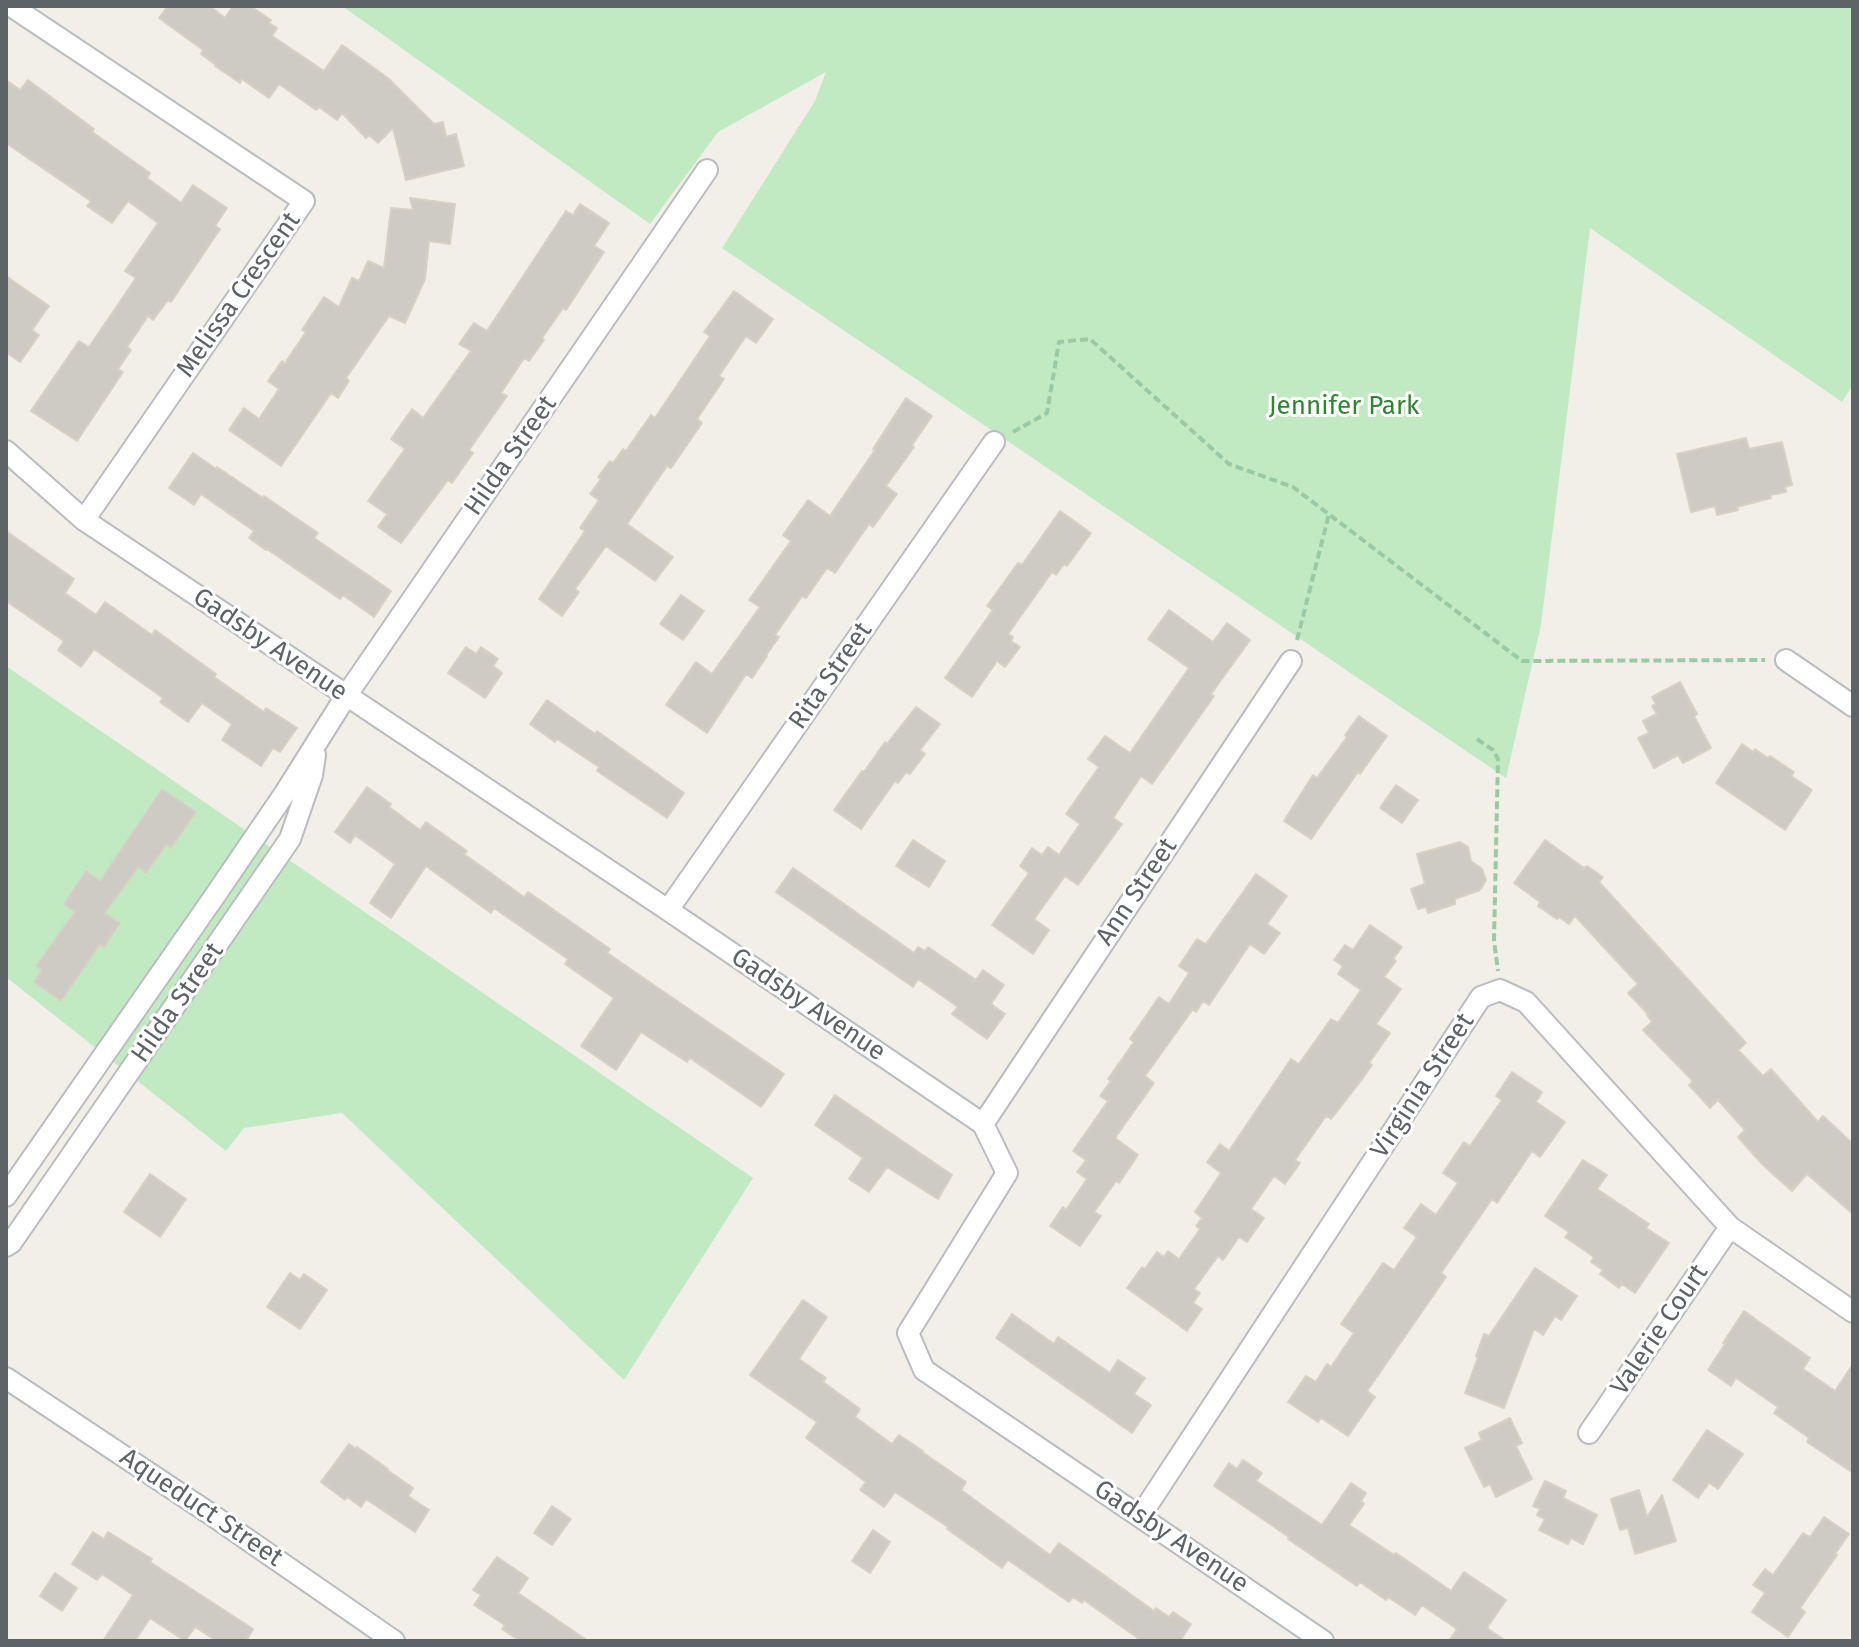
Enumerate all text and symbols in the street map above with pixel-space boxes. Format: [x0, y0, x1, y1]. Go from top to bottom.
street label: Melissa Crescent [170, 206, 308, 384]
street label: Hilda Street [458, 390, 564, 522]
park label: Jennifer Park [1269, 391, 1419, 423]
street label: Gadsby Avenue [187, 582, 353, 708]
street label: Rita Street [783, 616, 879, 736]
street label: Ann Street [1090, 832, 1184, 952]
street label: Hilda Street [125, 937, 231, 1069]
street label: Gadsby Avenue [725, 942, 891, 1068]
street label: Virginia Street [1365, 1008, 1481, 1164]
street label: Valerie Court [1605, 1259, 1715, 1401]
street label: Aqueduct Street [114, 1442, 288, 1574]
street label: Gadsby Avenue [1088, 1474, 1254, 1600]

